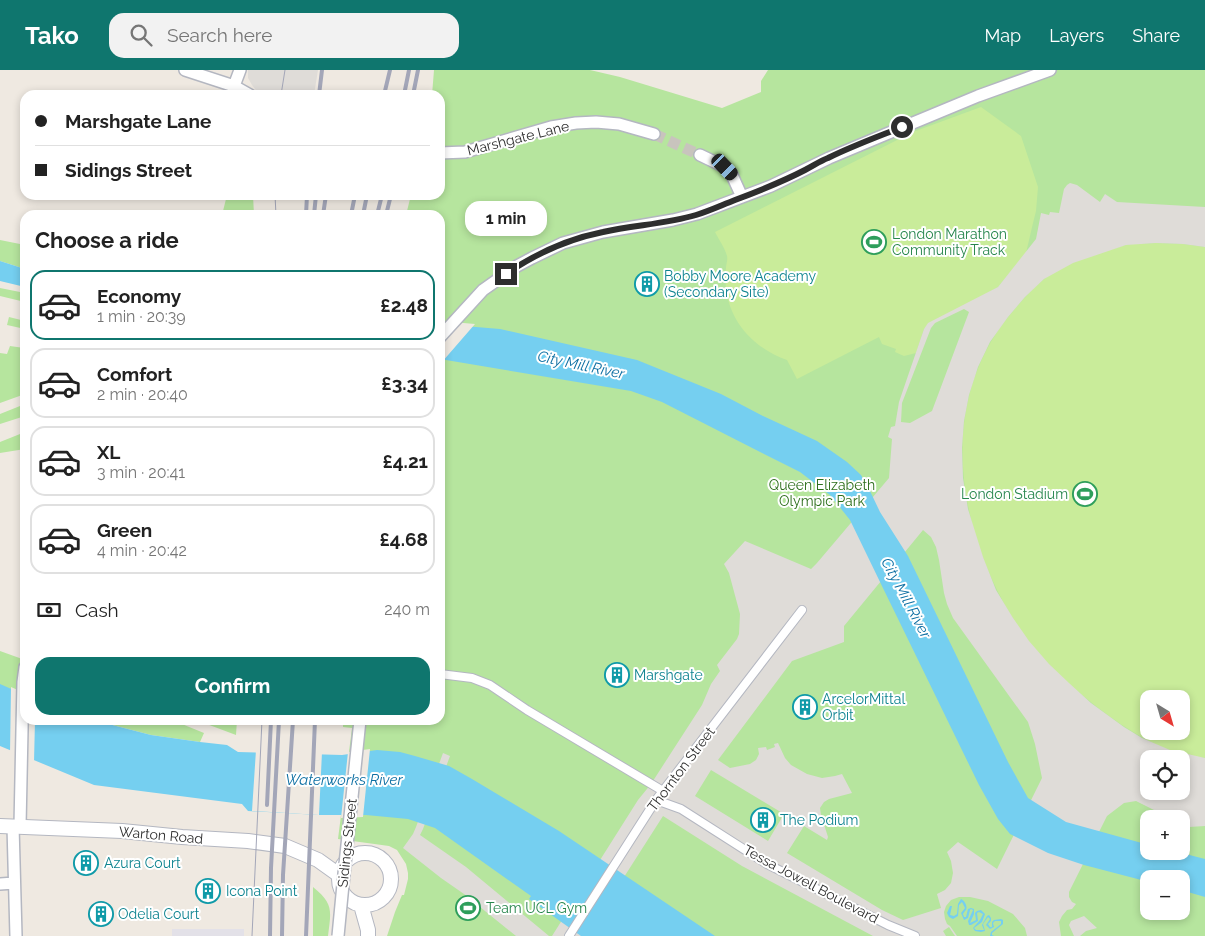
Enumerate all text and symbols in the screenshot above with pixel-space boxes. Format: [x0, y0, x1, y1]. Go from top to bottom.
search box [109, 13, 459, 58]
text: Tako [25, 21, 79, 50]
icon: search [127, 21, 155, 49]
text: Search here [167, 24, 272, 46]
text: Map [985, 25, 1021, 46]
text: Layers [1049, 25, 1104, 46]
text: Share [1132, 25, 1180, 46]
text: Marshgate Lane [65, 110, 211, 132]
route start [891, 116, 913, 138]
street label: Marshgate Lane [465, 118, 571, 158]
car [709, 151, 740, 183]
text: Sidings Street [65, 159, 192, 181]
callout: 1 min [465, 202, 547, 236]
text: 1 min [486, 209, 526, 228]
place label: London Marathon Community Track [892, 226, 1007, 258]
text: Choose a ride [35, 227, 179, 253]
sports icon: London Marathon Community Track [861, 229, 887, 255]
route end [495, 263, 517, 285]
place label: Bobby Moore Academy (Secondary Site) [664, 268, 817, 300]
building icon: Bobby Moore Academy (Secondary Site) [634, 271, 660, 297]
icon: car [37, 283, 82, 328]
text: Economy [97, 285, 181, 307]
text: £2.48 [380, 294, 428, 316]
text: 1 min · 20:39 [97, 307, 186, 326]
water label: City Mill River [536, 347, 627, 383]
icon: car [37, 361, 82, 406]
text: Comfort [97, 363, 172, 385]
text: £3.34 [381, 372, 428, 394]
text: 2 min · 20:40 [97, 385, 188, 404]
icon: car [37, 439, 82, 484]
text: XL [97, 441, 120, 463]
text: £4.21 [382, 450, 428, 472]
text: 3 min · 20:41 [97, 463, 185, 482]
park label: Queen Elizabeth Olympic Park [769, 477, 875, 509]
sports icon: London Stadium [1072, 481, 1098, 507]
place label: London Stadium [961, 486, 1068, 502]
icon: car [37, 517, 82, 562]
text: Green [97, 519, 152, 541]
text: £4.68 [380, 528, 428, 550]
text: 4 min · 20:42 [97, 541, 187, 560]
water label: City Mill River [877, 555, 935, 642]
icon: cash [35, 596, 63, 624]
text: Cash [75, 599, 119, 621]
text: 240 m [384, 600, 430, 619]
button: Confirm [35, 657, 430, 715]
building icon: Marshgate [604, 662, 630, 688]
place label: Marshgate [634, 667, 703, 683]
north arrow [1140, 690, 1190, 740]
map controls [1140, 690, 1190, 920]
place label: ArcelorMittal Orbit [822, 691, 905, 723]
building icon: ArcelorMittal Orbit [792, 694, 818, 720]
street label: Thornton Street [644, 723, 718, 814]
button: locate [1140, 750, 1190, 800]
water label: Waterworks River [285, 771, 404, 789]
street label: Sidings Street [334, 797, 360, 888]
building icon: The Podium [750, 807, 776, 833]
button: + [1140, 810, 1190, 860]
place label: The Podium [780, 812, 858, 828]
street label: Warton Road [118, 823, 204, 847]
street label: Tessa Jowell Boulevard [741, 842, 881, 926]
building icon: Azura Court [73, 850, 99, 876]
place label: Azura Court [104, 855, 181, 871]
button: − [1140, 870, 1190, 920]
building icon: Icona Point [195, 878, 221, 904]
place label: Icona Point [226, 883, 298, 899]
sports icon: Team UCL Gym [455, 895, 481, 921]
place label: Team UCL Gym [486, 900, 587, 916]
building icon: Odelia Court [88, 901, 114, 927]
place label: Odelia Court [118, 906, 200, 922]

